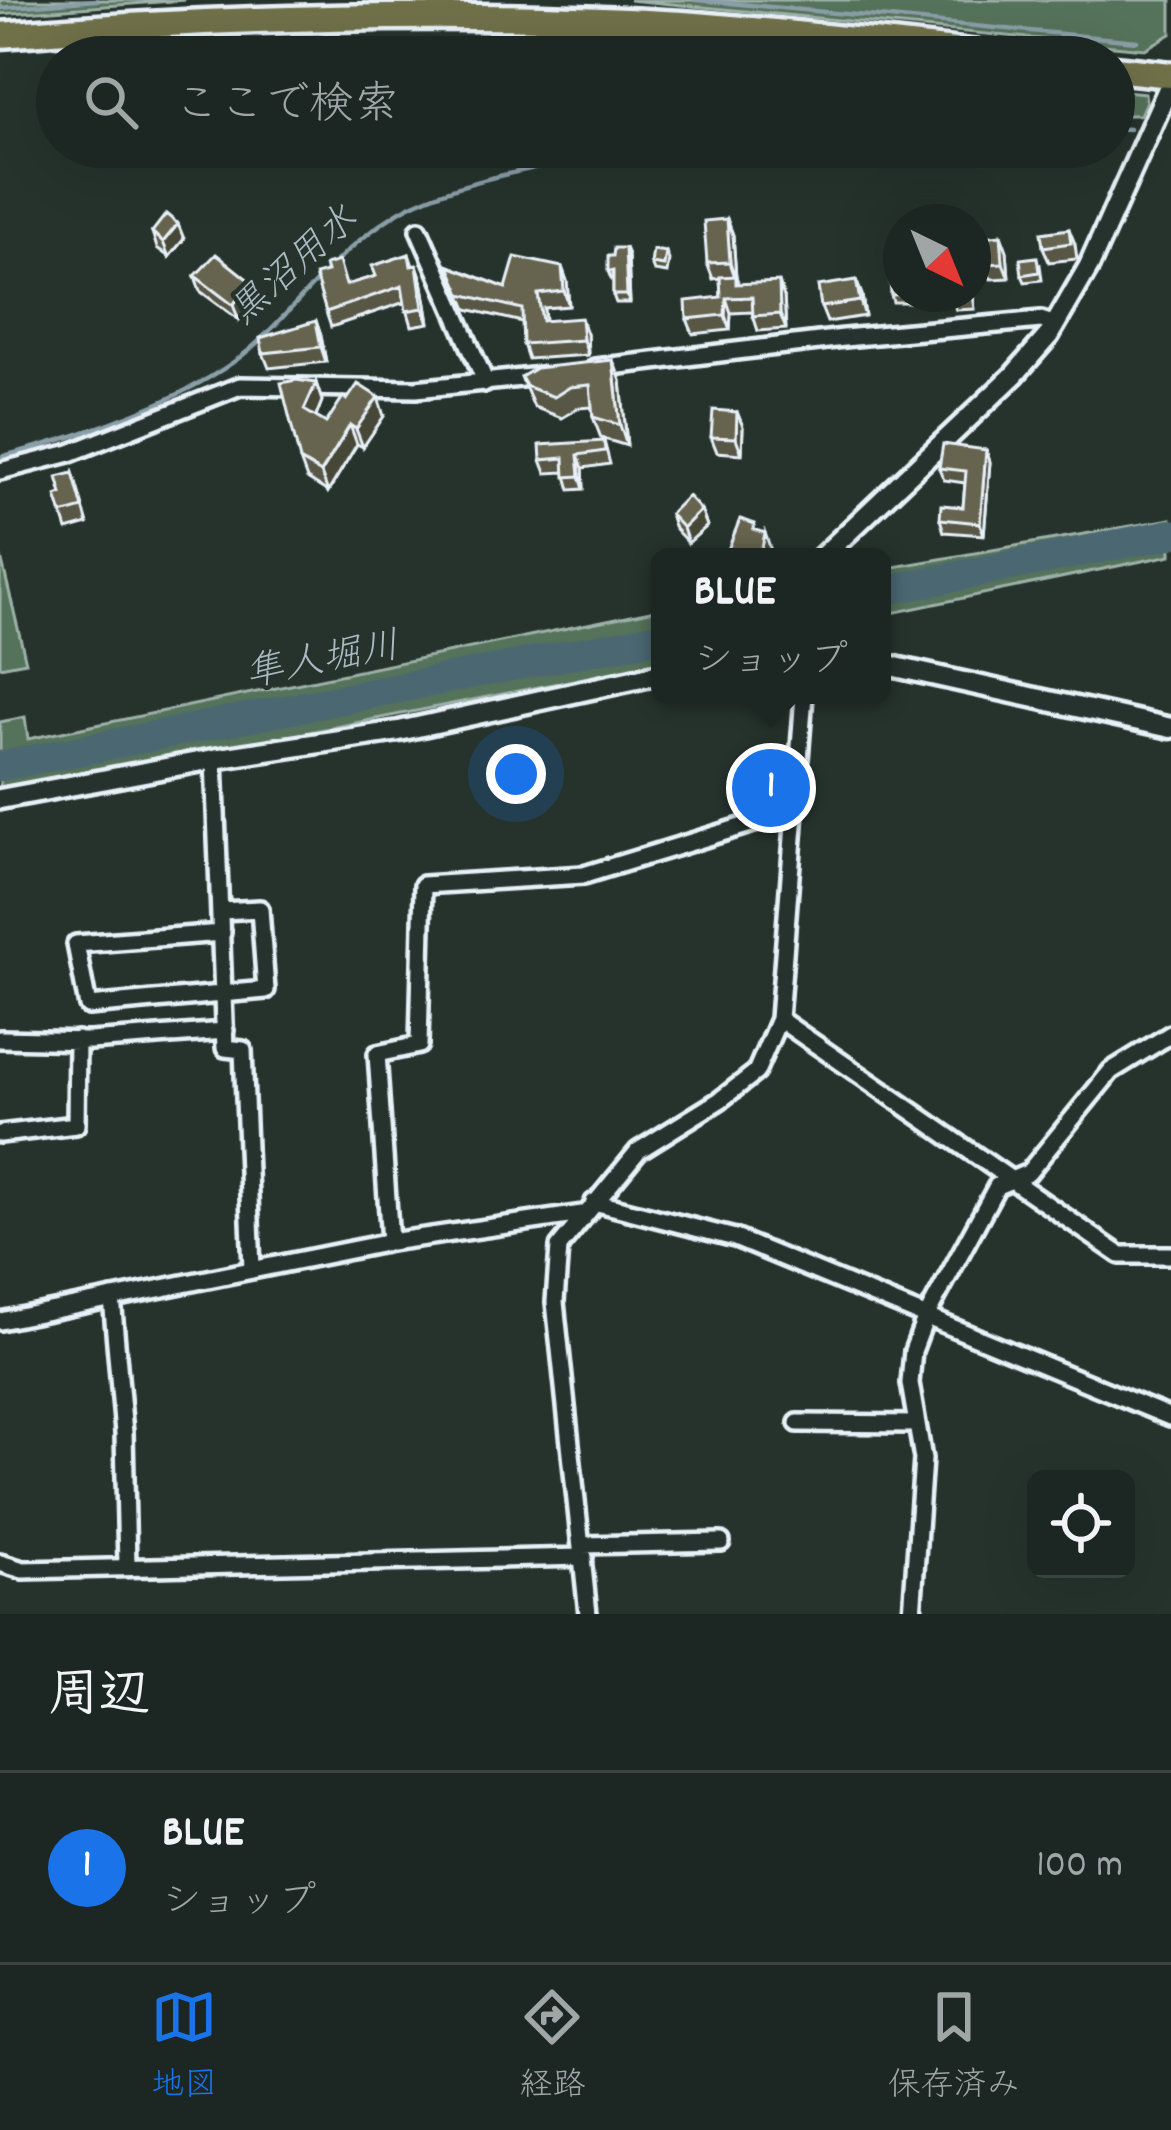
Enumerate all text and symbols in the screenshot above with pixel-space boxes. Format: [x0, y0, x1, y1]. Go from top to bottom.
search box [36, 36, 1135, 168]
icon: search [78, 69, 144, 135]
text: ここで検索 [174, 76, 399, 140]
water label: 黒沼用水 [220, 195, 372, 341]
north arrow [883, 204, 991, 312]
popup [651, 548, 891, 704]
text: BLUE [694, 562, 776, 626]
water label: 隼人堀川 [241, 621, 405, 705]
text: ショップ [694, 636, 848, 691]
pin: 1 [732, 743, 810, 833]
your location [486, 744, 546, 804]
map controls [1027, 1470, 1135, 1578]
button: locate [1027, 1470, 1135, 1578]
text: 周辺 [48, 1663, 150, 1735]
text: BLUE [162, 1803, 244, 1867]
text: 1 [83, 1840, 91, 1895]
text: 100 m [1036, 1840, 1123, 1895]
text: ショップ [162, 1877, 316, 1932]
tab: 地図 [151, 1984, 217, 2111]
tab: 経路 [519, 1984, 585, 2111]
tab: 保存済み [888, 1984, 1020, 2111]

